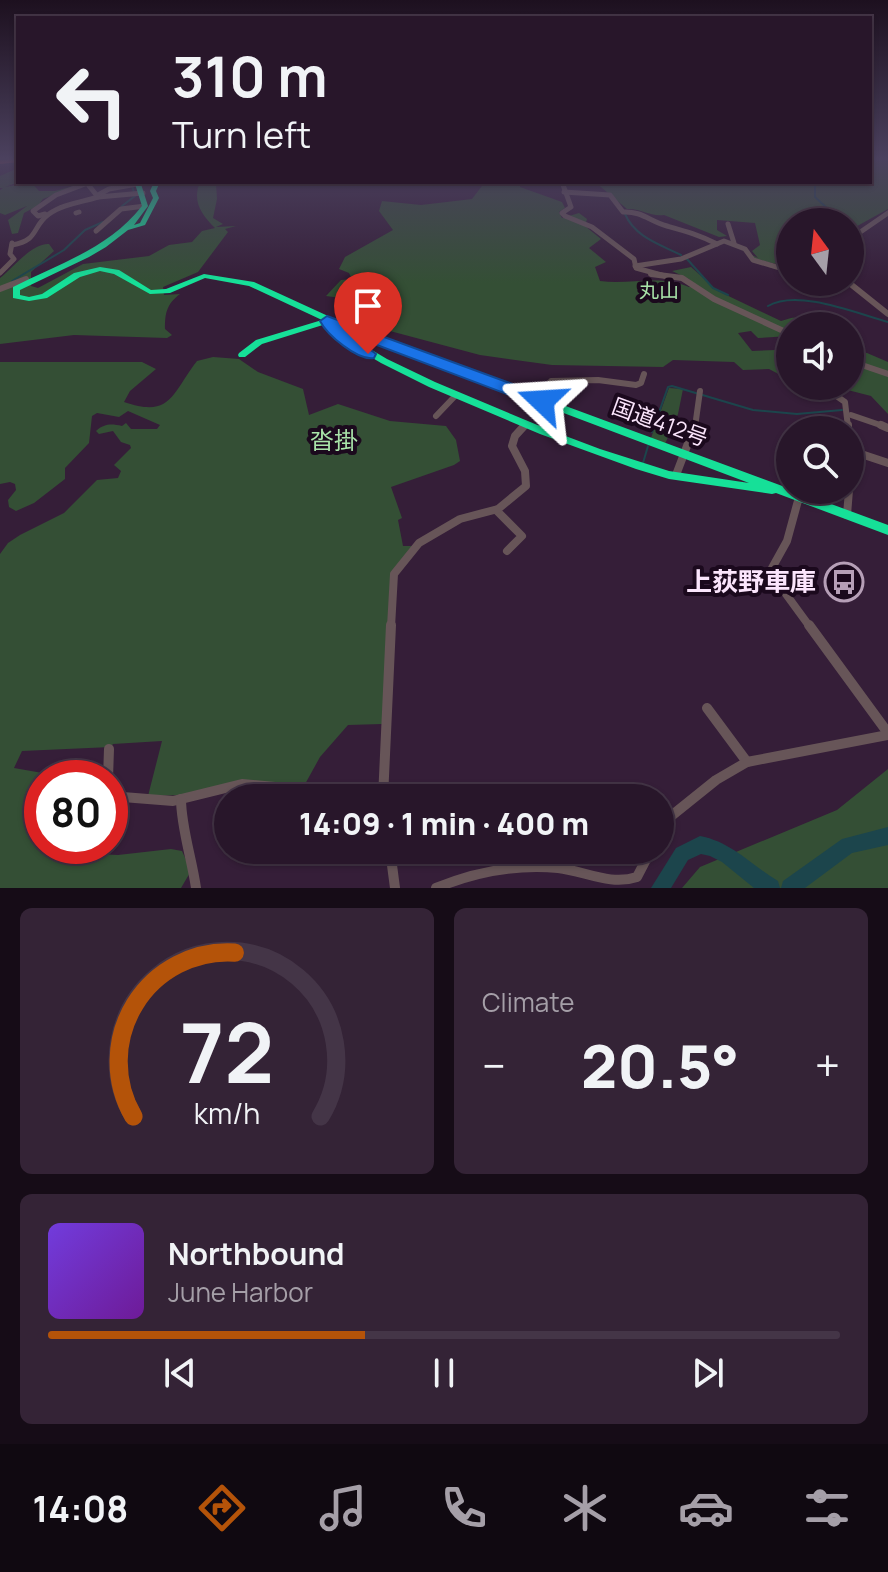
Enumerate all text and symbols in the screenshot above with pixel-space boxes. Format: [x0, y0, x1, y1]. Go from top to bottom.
text: 310 m [172, 37, 328, 114]
icon: left [40, 48, 144, 152]
text: Turn left [172, 110, 311, 159]
north arrow [776, 208, 864, 296]
map controls [776, 208, 864, 504]
pin [334, 272, 402, 354]
district label: 丸山 [639, 277, 679, 304]
icon: arrive [346, 284, 390, 328]
button: sound [776, 312, 864, 400]
position arrow [500, 359, 584, 443]
street label: 国道412号 [608, 391, 712, 453]
button: search [776, 416, 864, 504]
district label: 沓掛 [310, 423, 358, 456]
bus stop icon: 上荻野車庫 [823, 561, 865, 603]
place label: 上荻野車庫 [686, 563, 816, 599]
speed limit sign: 80 [24, 760, 128, 864]
text: 14:09 · 1 min · 400 m [299, 803, 589, 844]
text: Climate [482, 984, 574, 1020]
text: 72 [180, 994, 274, 1108]
text: 20.5° [581, 1024, 739, 1106]
text: − [482, 1035, 506, 1095]
text: + [815, 1035, 840, 1095]
text: km/h [194, 1094, 260, 1133]
text: Northbound [168, 1233, 345, 1274]
text: June Harbor [168, 1274, 313, 1310]
icon: previous [158, 1351, 202, 1395]
icon: pause [422, 1351, 466, 1395]
icon: next [686, 1351, 730, 1395]
icon: directions [194, 1480, 250, 1536]
icon: music [315, 1480, 371, 1536]
icon: phone [436, 1480, 492, 1536]
icon: climate [557, 1480, 613, 1536]
icon: car [678, 1480, 734, 1536]
icon: filters [799, 1480, 855, 1536]
text: 14:08 [33, 1484, 128, 1533]

